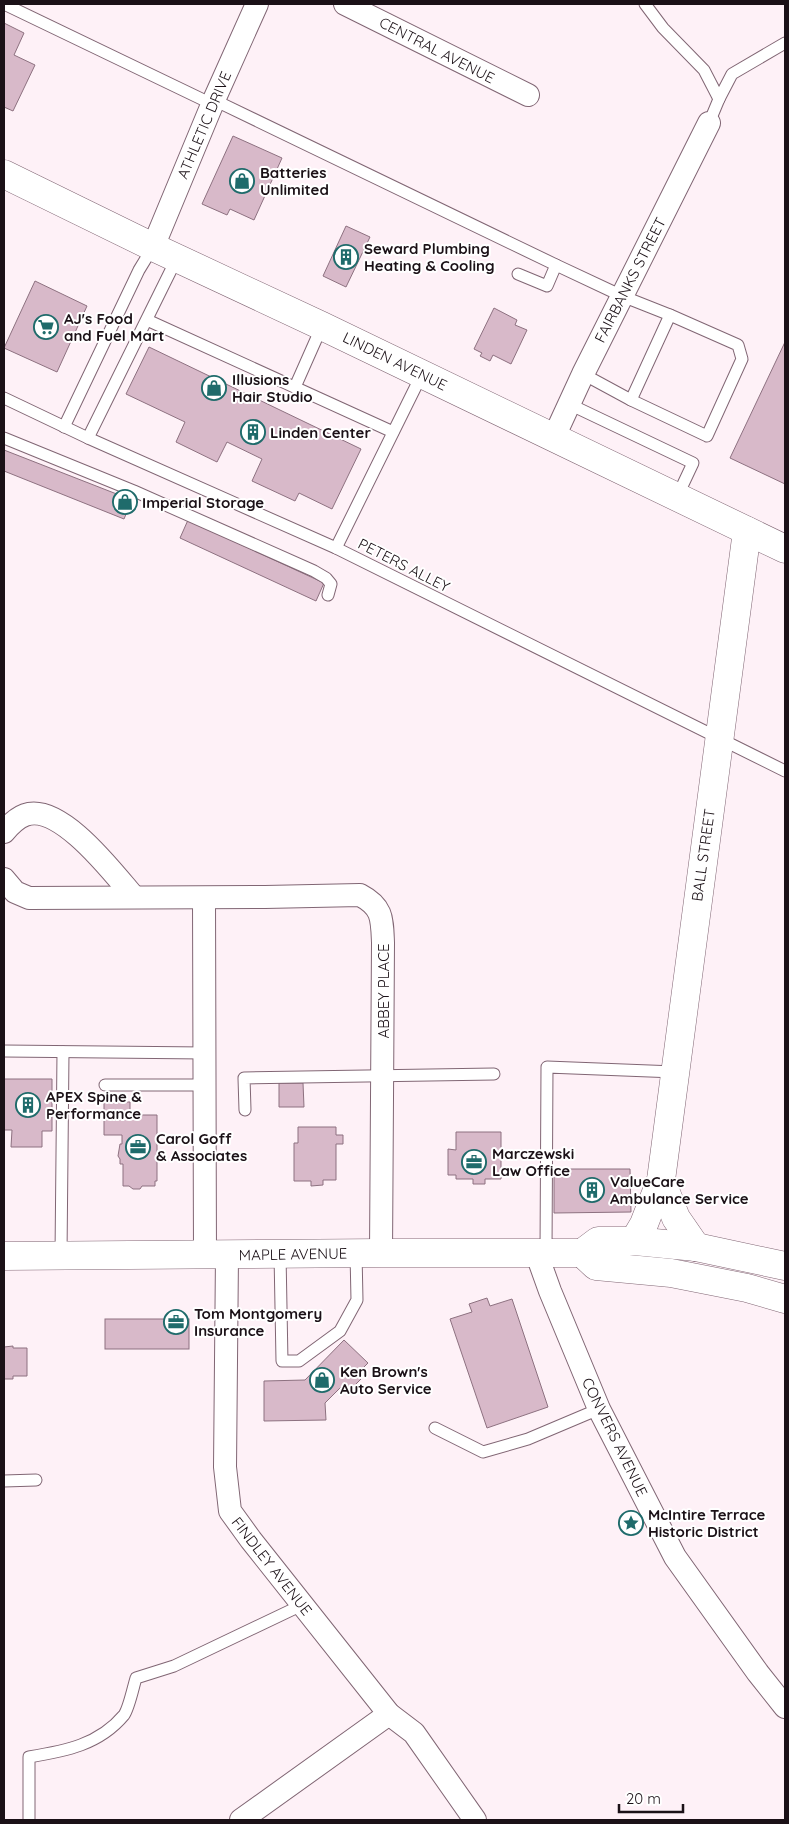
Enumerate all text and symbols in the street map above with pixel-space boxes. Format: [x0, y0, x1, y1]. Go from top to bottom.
street label: CENTRAL AVENUE [376, 13, 498, 87]
street label: ATHLETIC DRIVE [173, 68, 235, 182]
place label: Batteries Unlimited [260, 163, 329, 199]
shop icon: Batteries Unlimited [229, 168, 255, 194]
street label: FAIRBANKS STREET [590, 214, 670, 346]
place label: Seward Plumbing Heating & Cooling [364, 239, 495, 275]
building icon: Seward Plumbing Heating & Cooling [333, 244, 359, 270]
place label: AJ's Food and Fuel Mart [64, 309, 164, 345]
supermarket icon: AJ's Food and Fuel Mart [33, 314, 59, 340]
street label: LINDEN AVENUE [340, 327, 450, 395]
place label: Illusions Hair Studio [232, 370, 313, 406]
shop icon: Illusions Hair Studio [201, 375, 227, 401]
building icon: Linden Center [240, 419, 266, 445]
place label: Linden Center [270, 423, 371, 442]
shop icon: Imperial Storage [112, 489, 138, 515]
place label: Imperial Storage [142, 493, 264, 512]
street label: PETERS ALLEY [355, 534, 453, 596]
street label: BALL STREET [687, 808, 719, 902]
street label: ABBEY PLACE [374, 943, 393, 1039]
place label: APEX Spine & Performance [46, 1087, 142, 1123]
building icon: APEX Spine & Performance [15, 1092, 41, 1118]
place label: Carol Goff & Associates [156, 1129, 247, 1165]
office icon: Carol Goff & Associates [125, 1134, 151, 1160]
place label: Marczewski Law Office [492, 1144, 574, 1180]
office icon: Marczewski Law Office [461, 1149, 487, 1175]
place label: ValueCare Ambulance Service [610, 1172, 749, 1208]
building icon: ValueCare Ambulance Service [579, 1177, 605, 1203]
street label: MAPLE AVENUE [239, 1244, 347, 1264]
place label: Tom Montgomery Insurance [194, 1304, 322, 1340]
office icon: Tom Montgomery Insurance [163, 1309, 189, 1335]
place label: Ken Brown's Auto Service [340, 1362, 432, 1398]
shop icon: Ken Brown's Auto Service [309, 1367, 335, 1393]
street label: CONVERS AVENUE [578, 1374, 652, 1500]
place label: McIntire Terrace Historic District [648, 1505, 766, 1541]
place icon: McIntire Terrace Historic District [618, 1510, 644, 1536]
street label: FINDLEY AVENUE [228, 1513, 316, 1619]
scale bar [619, 1782, 683, 1814]
text: 20 m [626, 1789, 661, 1808]

